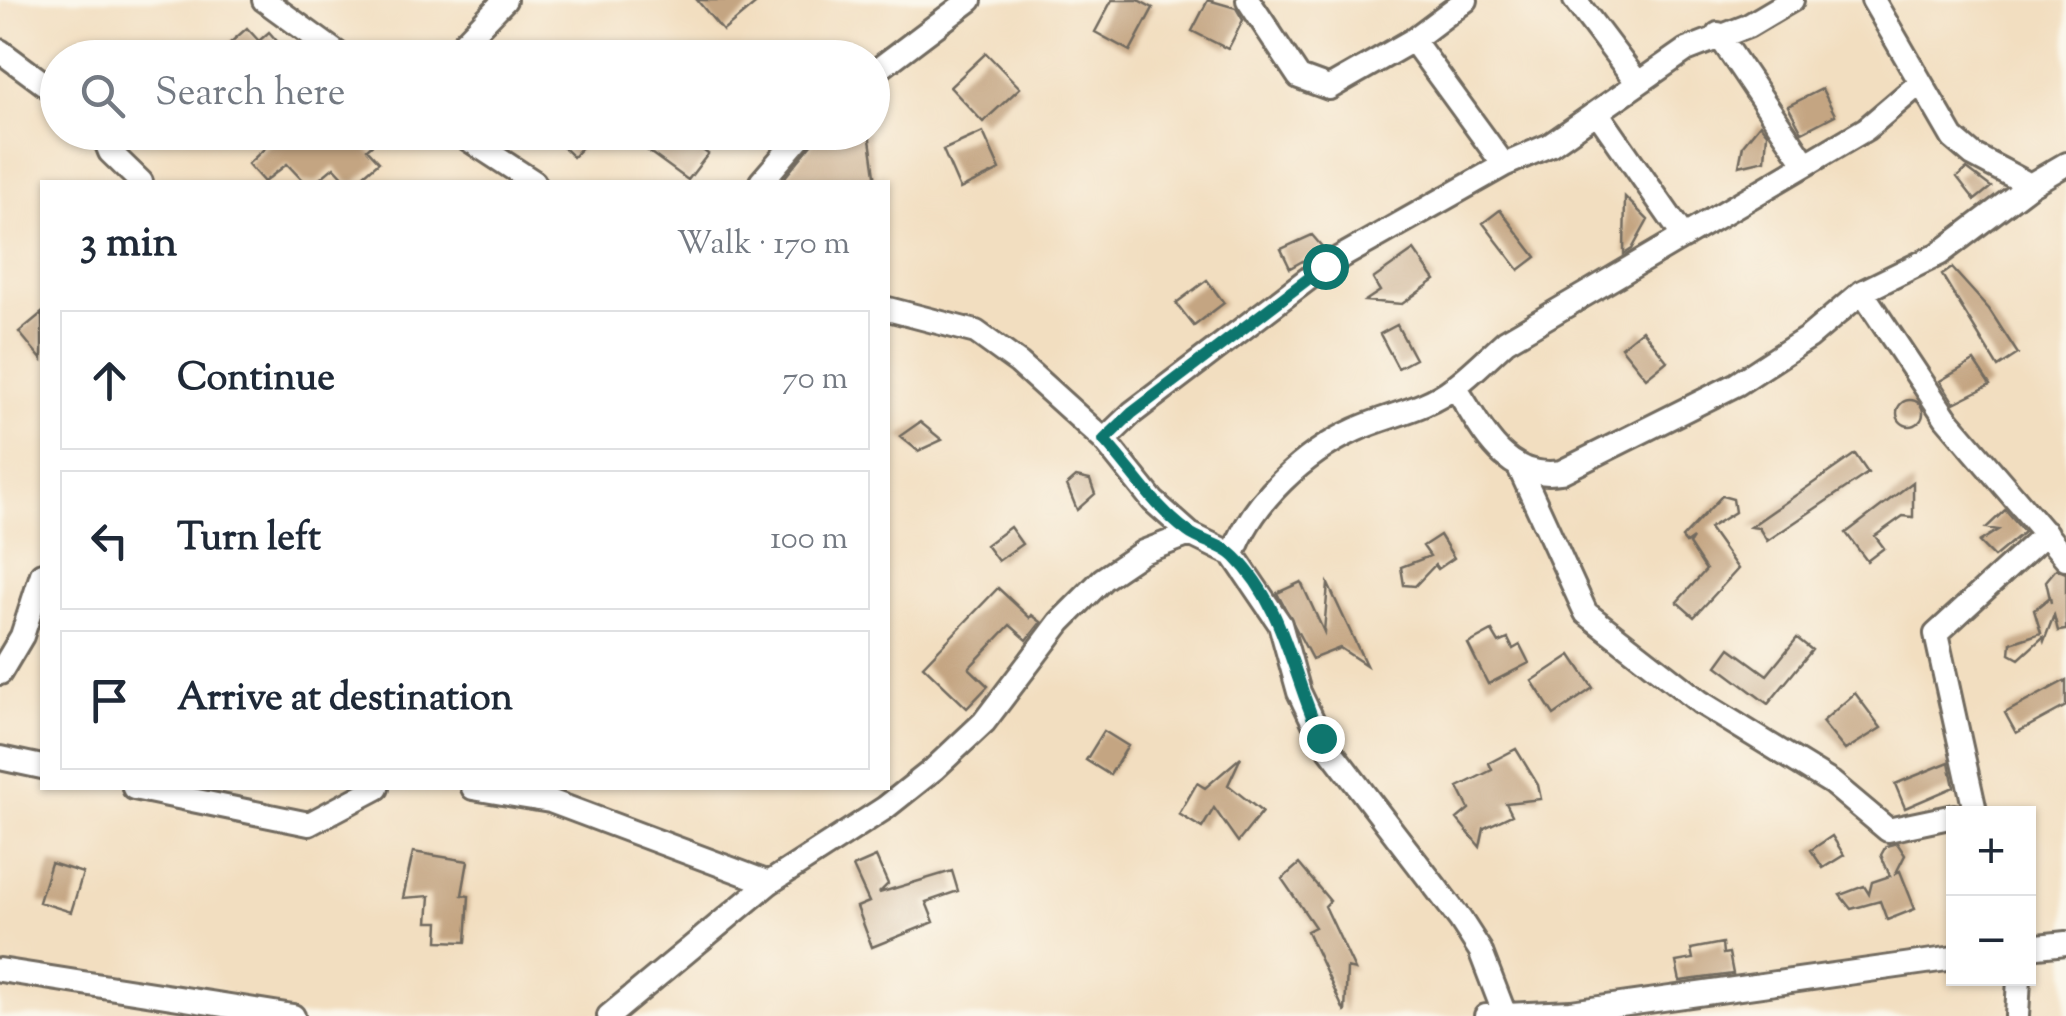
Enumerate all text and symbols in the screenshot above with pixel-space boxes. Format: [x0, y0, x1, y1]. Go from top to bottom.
search box [40, 40, 890, 150]
icon: search [75, 68, 130, 123]
text: Search here [155, 68, 346, 122]
text: 3 min [80, 215, 177, 275]
text: Walk · 170 m [677, 222, 850, 268]
route start [1303, 244, 1349, 290]
icon: ahead [82, 353, 137, 408]
text: Continue [177, 353, 335, 407]
text: 70 m [782, 357, 848, 403]
icon: left [82, 513, 137, 568]
text: Turn left [177, 513, 321, 567]
text: 100 m [770, 517, 848, 563]
icon: arrive [82, 673, 137, 728]
text: Arrive at destination [177, 673, 513, 727]
route end [1299, 716, 1345, 762]
map controls [1946, 806, 2036, 986]
button: + [1946, 806, 2036, 896]
button: − [1946, 896, 2036, 986]

